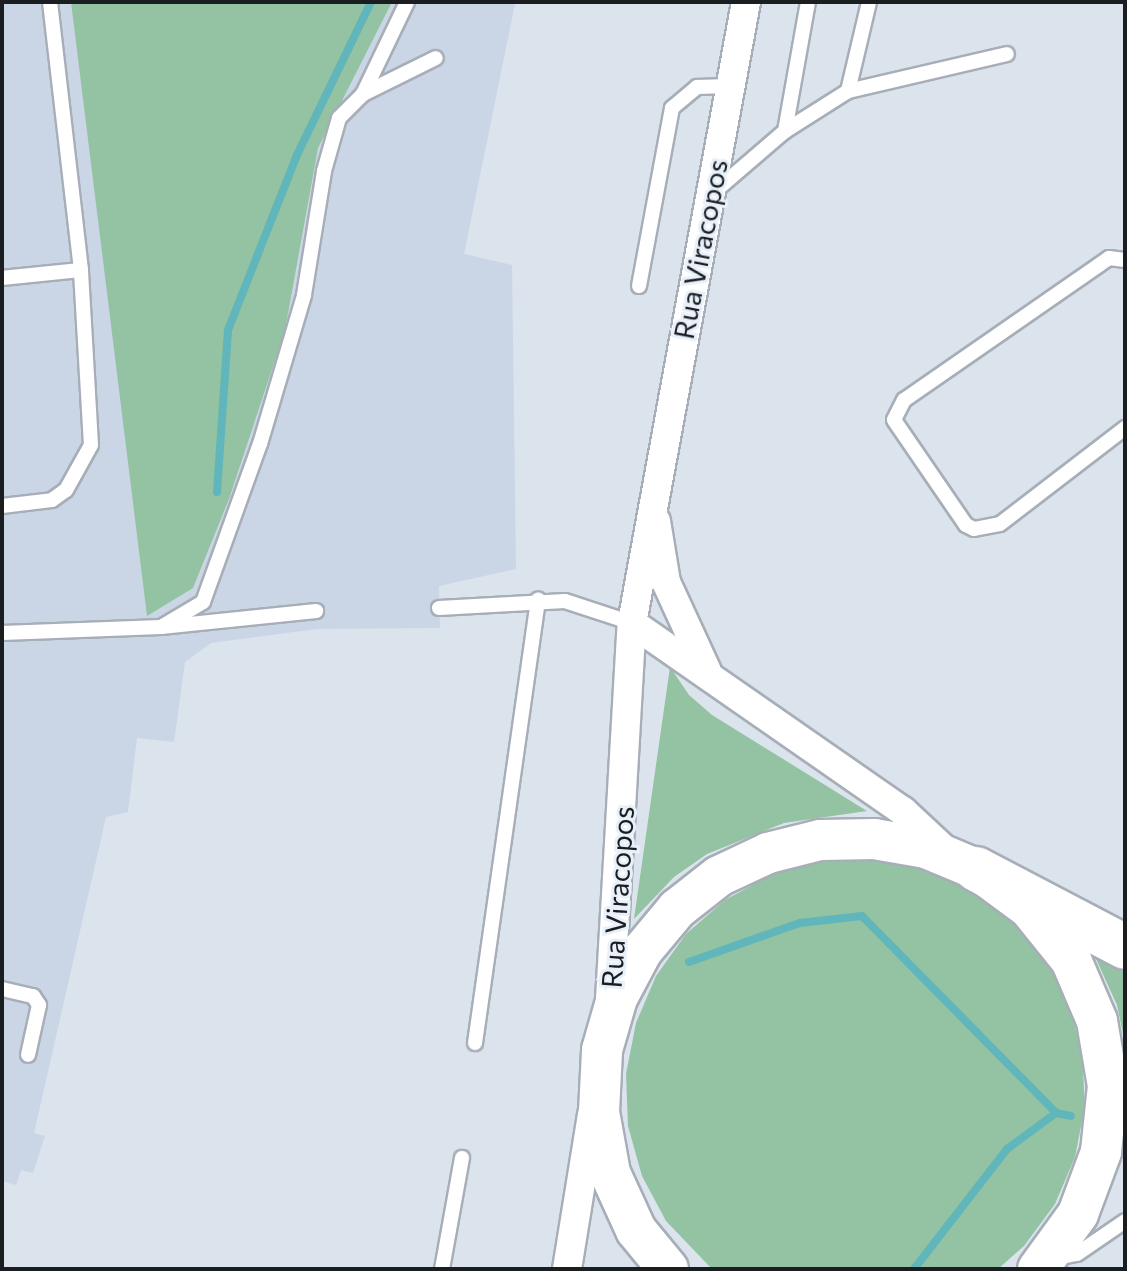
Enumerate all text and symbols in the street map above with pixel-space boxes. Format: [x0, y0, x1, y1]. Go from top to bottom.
street label: Rua Viracopos [666, 156, 734, 342]
street label: Rua Viracopos [594, 805, 640, 989]

